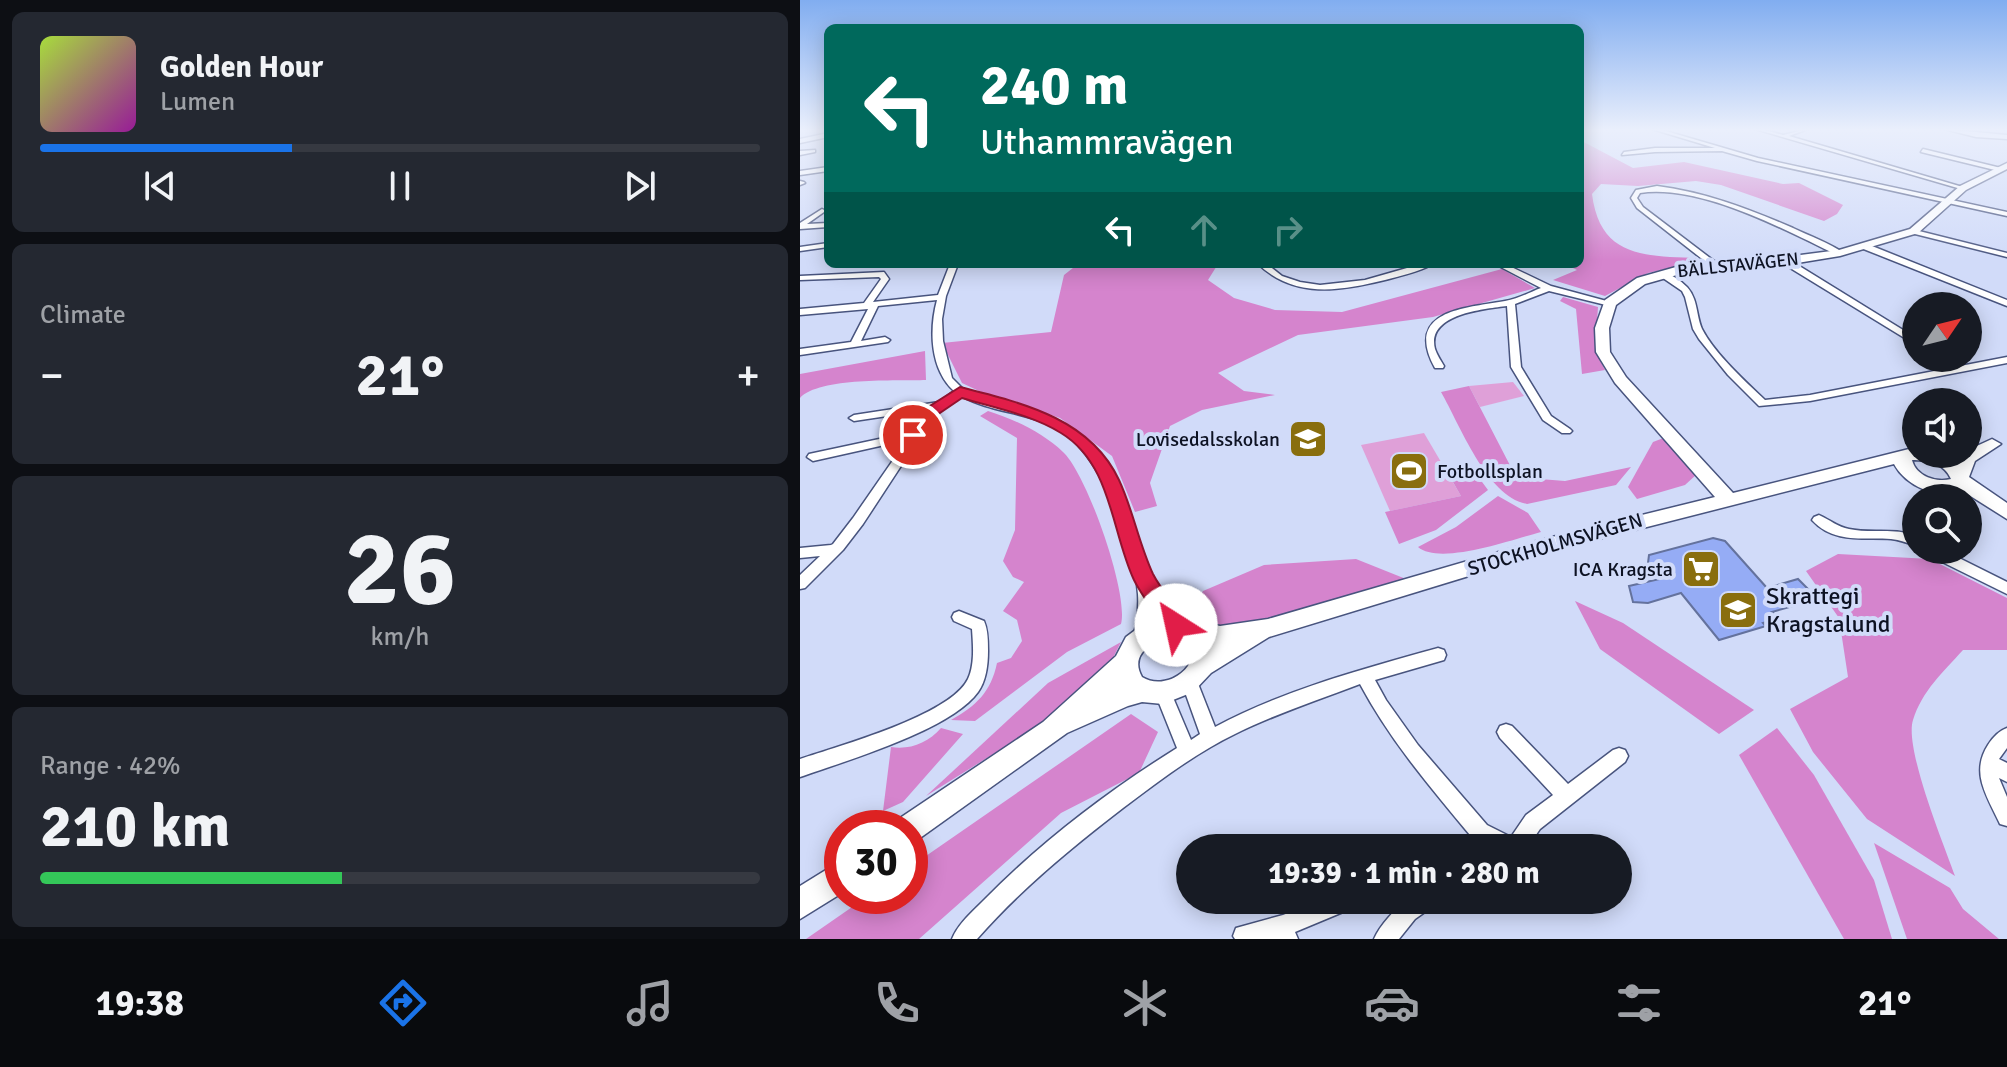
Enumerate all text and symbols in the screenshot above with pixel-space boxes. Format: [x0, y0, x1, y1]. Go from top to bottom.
text: Golden Hour [160, 49, 323, 86]
text: 240 m [980, 51, 1128, 120]
icon: left [848, 56, 952, 160]
text: Lumen [160, 86, 235, 118]
text: Uthammravägen [980, 120, 1234, 165]
icon: previous [138, 164, 182, 208]
icon: pause [378, 164, 422, 208]
icon: next [618, 164, 662, 208]
icon: left [1098, 208, 1142, 252]
icon: ahead [1182, 208, 1226, 252]
icon: right [1266, 208, 1310, 252]
street label: BÄLLSTAVÄGEN [1676, 248, 1800, 282]
north arrow [1902, 292, 1982, 372]
map controls [1902, 292, 1982, 564]
text: Climate [40, 299, 126, 331]
text: 21° [356, 339, 444, 413]
text: − [40, 349, 64, 403]
text: + [736, 349, 760, 403]
button: sound [1902, 388, 1982, 468]
pin [879, 401, 947, 469]
icon: arrive [891, 413, 935, 457]
school or university icon: Lovisedalsskolan [1287, 418, 1329, 460]
place label: Lovisedalsskolan [1136, 427, 1280, 452]
sports icon: Fotbollsplan [1388, 450, 1430, 492]
place label: Fotbollsplan [1437, 459, 1543, 484]
button: search [1902, 484, 1982, 564]
text: 26 [344, 505, 456, 633]
street label: STOCKHOLMSVÄGEN [1465, 508, 1645, 581]
supermarket icon: ICA Kragsta [1680, 548, 1722, 590]
place label: ICA Kragsta [1573, 557, 1673, 582]
place label: Skrattegi Kragstalund [1766, 581, 1891, 639]
position arrow [1134, 583, 1218, 667]
school or university icon: Skrattegi Kragstalund [1717, 589, 1759, 631]
text: km/h [371, 621, 429, 653]
text: Range · 42% [40, 750, 181, 782]
text: 210 km [40, 790, 230, 864]
speed limit sign: 30 [824, 810, 928, 914]
text: 19:39 · 1 min · 280 m [1268, 855, 1540, 892]
icon: directions [375, 975, 431, 1031]
icon: music [622, 975, 678, 1031]
icon: phone [869, 975, 925, 1031]
icon: climate [1117, 975, 1173, 1031]
icon: car [1364, 975, 1420, 1031]
icon: filters [1611, 975, 1667, 1031]
text: 19:38 [96, 981, 184, 1026]
text: 21° [1858, 981, 1911, 1026]

